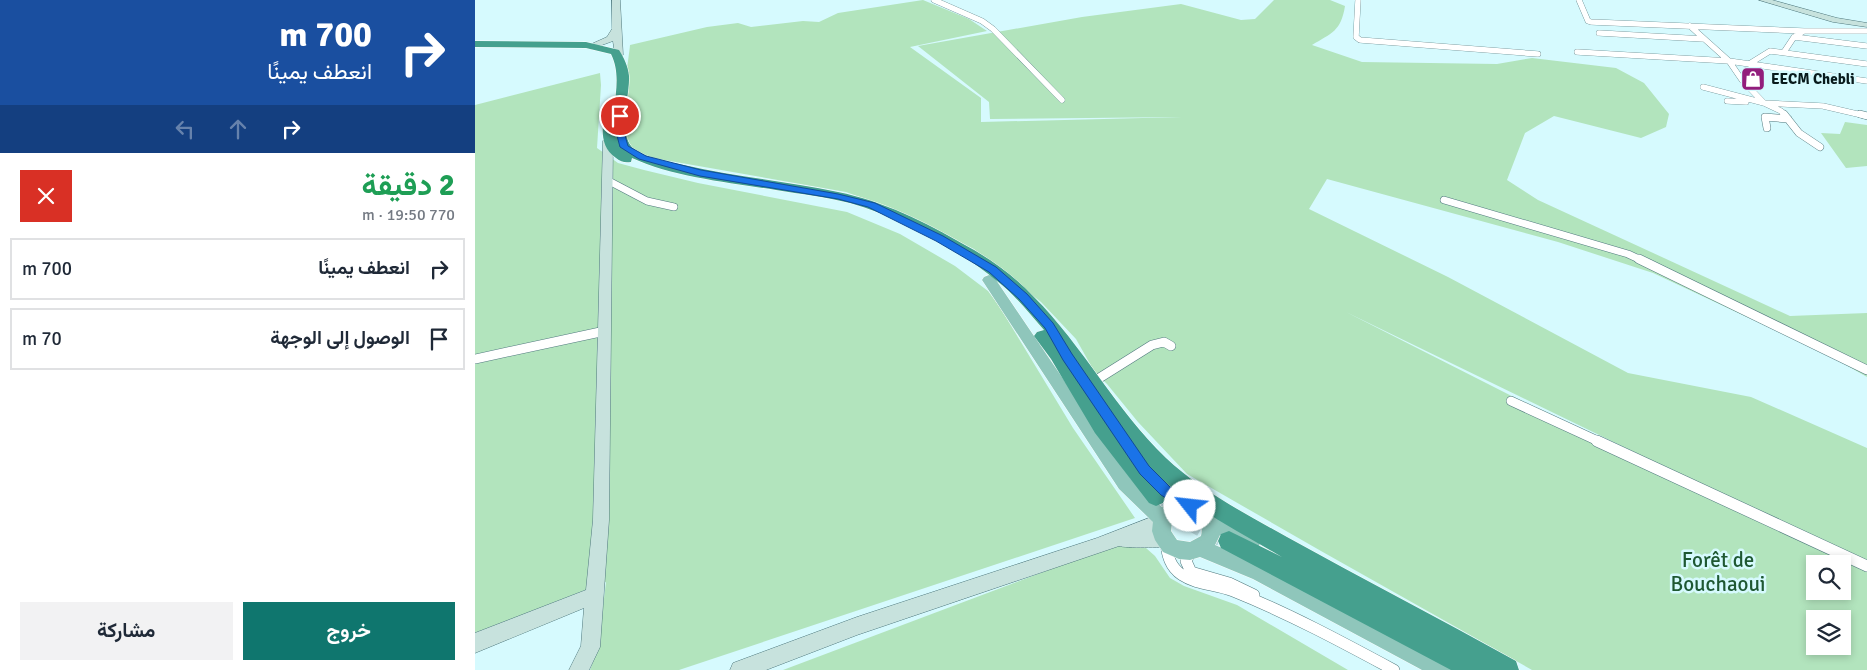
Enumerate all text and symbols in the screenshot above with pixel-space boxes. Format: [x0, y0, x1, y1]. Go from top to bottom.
text: 700 m [279, 13, 372, 56]
icon: right [390, 20, 455, 85]
text: انعطف يمينًا [267, 58, 372, 85]
shop icon: EECM Chebli [1740, 66, 1766, 92]
place label: EECM Chebli [1771, 70, 1855, 88]
pin [599, 95, 641, 137]
icon: arrive [606, 102, 634, 130]
icon: left [171, 115, 199, 143]
icon: ahead [224, 115, 252, 143]
icon: right [277, 115, 305, 143]
text: 2 دقيقة [361, 167, 455, 204]
button: close [20, 170, 72, 222]
text: 770 m · 19:50 [362, 205, 455, 225]
icon: right [425, 255, 453, 283]
text: انعطف يمينًا [318, 256, 410, 280]
text: 700 m [22, 257, 72, 281]
icon: arrive [425, 325, 453, 353]
text: الوصول إلى الوجهة [270, 326, 410, 350]
text: 70 m [22, 327, 62, 351]
position arrow [1163, 479, 1215, 531]
park label: Forêt de Bouchaoui [1671, 547, 1765, 597]
map controls [1806, 555, 1851, 655]
button: search [1806, 555, 1851, 600]
button: مشاركة [20, 602, 233, 660]
button: خروج [243, 602, 455, 660]
button: layers [1806, 610, 1851, 655]

